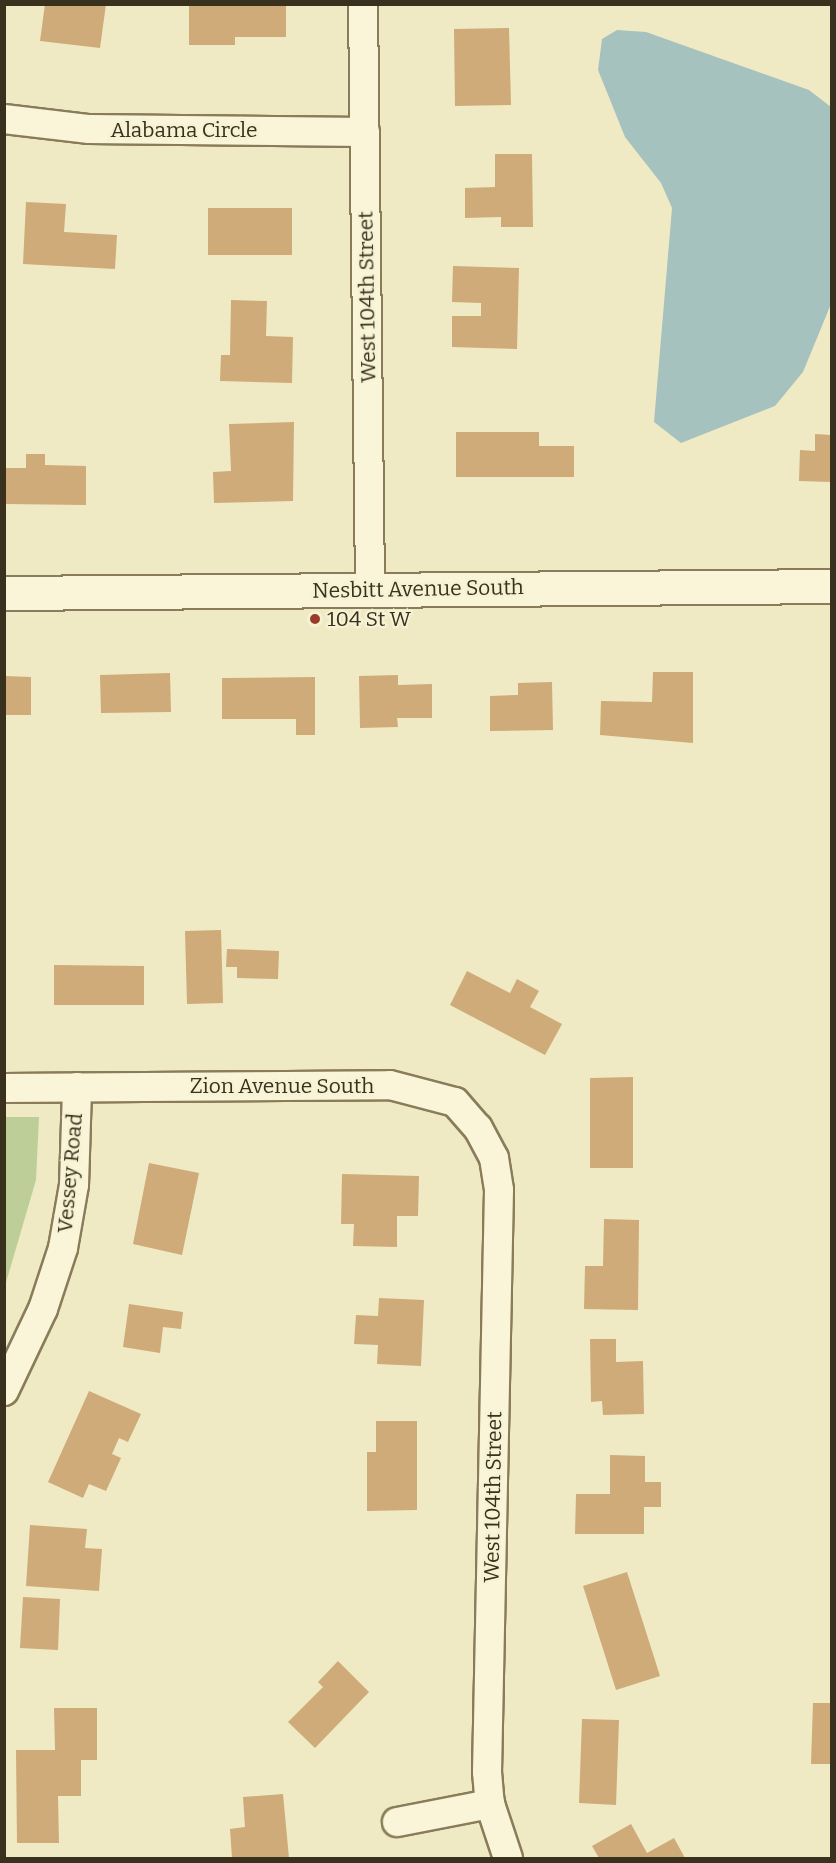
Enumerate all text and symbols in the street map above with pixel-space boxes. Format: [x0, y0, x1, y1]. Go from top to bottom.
street label: Alabama Circle [110, 117, 258, 143]
street label: West 104th Street [353, 211, 381, 383]
street label: Nesbitt Avenue South [312, 575, 524, 603]
place label: 104 St W [327, 606, 411, 632]
marker: 104 St W [308, 612, 322, 626]
street label: Zion Avenue South [190, 1073, 374, 1099]
street label: Vessey Road [52, 1112, 88, 1234]
street label: West 104th Street [479, 1411, 507, 1583]

